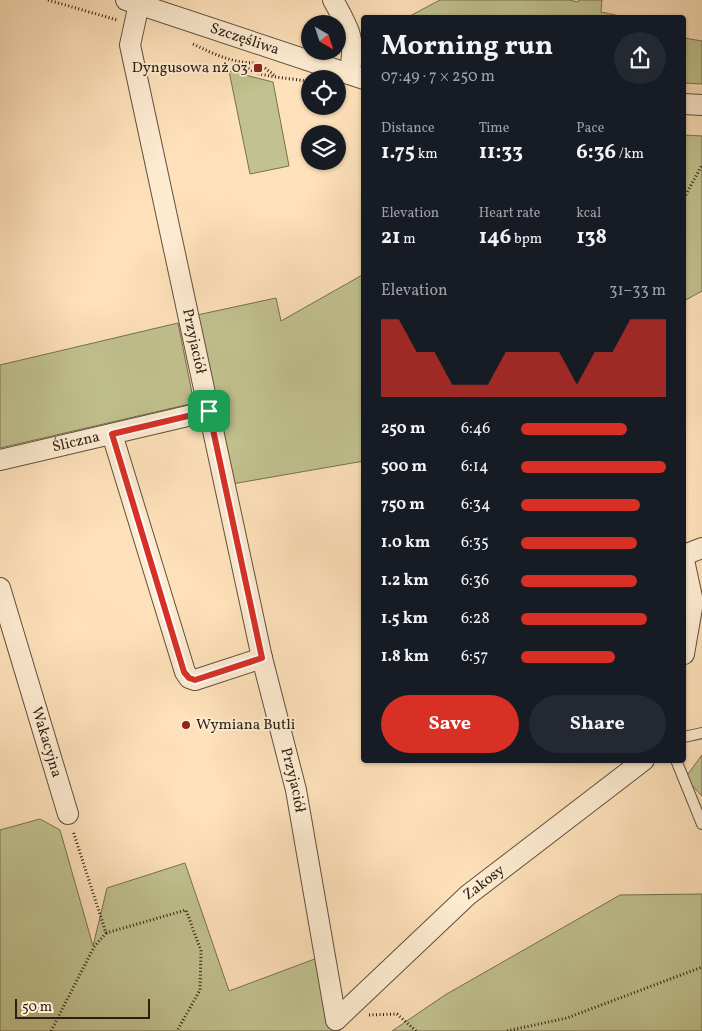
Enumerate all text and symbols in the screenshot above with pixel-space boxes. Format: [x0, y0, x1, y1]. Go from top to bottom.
north arrow [301, 15, 346, 60]
map controls [301, 15, 346, 170]
street label: Szczęśliwa [207, 18, 282, 61]
text: Morning run [381, 27, 553, 66]
button: share [614, 32, 666, 84]
place label: Dyngusowa nż 03 [132, 58, 248, 79]
marker: Dyngusowa nż 03 [252, 62, 264, 74]
text: 07:49 · 7 × 250 m [381, 66, 495, 88]
button: locate [301, 70, 346, 115]
text: Distance [381, 119, 435, 138]
text: Time [479, 119, 509, 138]
text: Pace [576, 119, 604, 138]
button: layers [301, 125, 346, 170]
text: 1.75 [381, 138, 415, 167]
text: 11:33 [479, 138, 523, 167]
text: 6:36 [576, 138, 616, 167]
text: km [415, 145, 438, 164]
text: /km [616, 145, 644, 164]
text: Elevation [381, 204, 439, 223]
text: Heart rate [479, 204, 540, 223]
text: kcal [576, 204, 601, 223]
text: 21 [381, 223, 400, 252]
text: 146 [479, 223, 511, 252]
text: 138 [576, 223, 607, 252]
text: m [400, 230, 416, 249]
text: bpm [511, 230, 542, 249]
text: Elevation [381, 280, 448, 302]
text: 31–33 m [609, 280, 666, 302]
street label: Przyjaciół [177, 307, 211, 376]
pin [188, 390, 230, 432]
icon: arrive [195, 397, 223, 425]
text: 250 m [381, 418, 425, 440]
text: 6:46 [461, 418, 490, 440]
street label: Śliczna [50, 426, 102, 458]
text: 500 m [381, 456, 427, 478]
text: 6:14 [461, 456, 489, 478]
text: 750 m [381, 494, 425, 516]
text: 6:34 [461, 494, 491, 516]
text: 1.0 km [381, 532, 430, 554]
text: 6:35 [461, 532, 489, 554]
text: 1.2 km [381, 570, 429, 592]
text: 6:36 [461, 570, 489, 592]
text: 1.5 km [381, 608, 428, 630]
text: 6:28 [461, 608, 490, 630]
text: 1.8 km [381, 646, 429, 668]
text: 6:57 [461, 646, 488, 668]
button: Save [381, 695, 519, 753]
button: Share [529, 695, 666, 753]
street label: Wakacyjna [26, 704, 67, 780]
place label: Wymiana Butli [196, 715, 295, 736]
marker: Wymiana Butli [180, 719, 192, 731]
street label: Przyjaciół [275, 745, 310, 815]
street label: Zakosy [459, 860, 509, 905]
scale bar [15, 996, 150, 1019]
text: 50 m [22, 998, 52, 1017]

